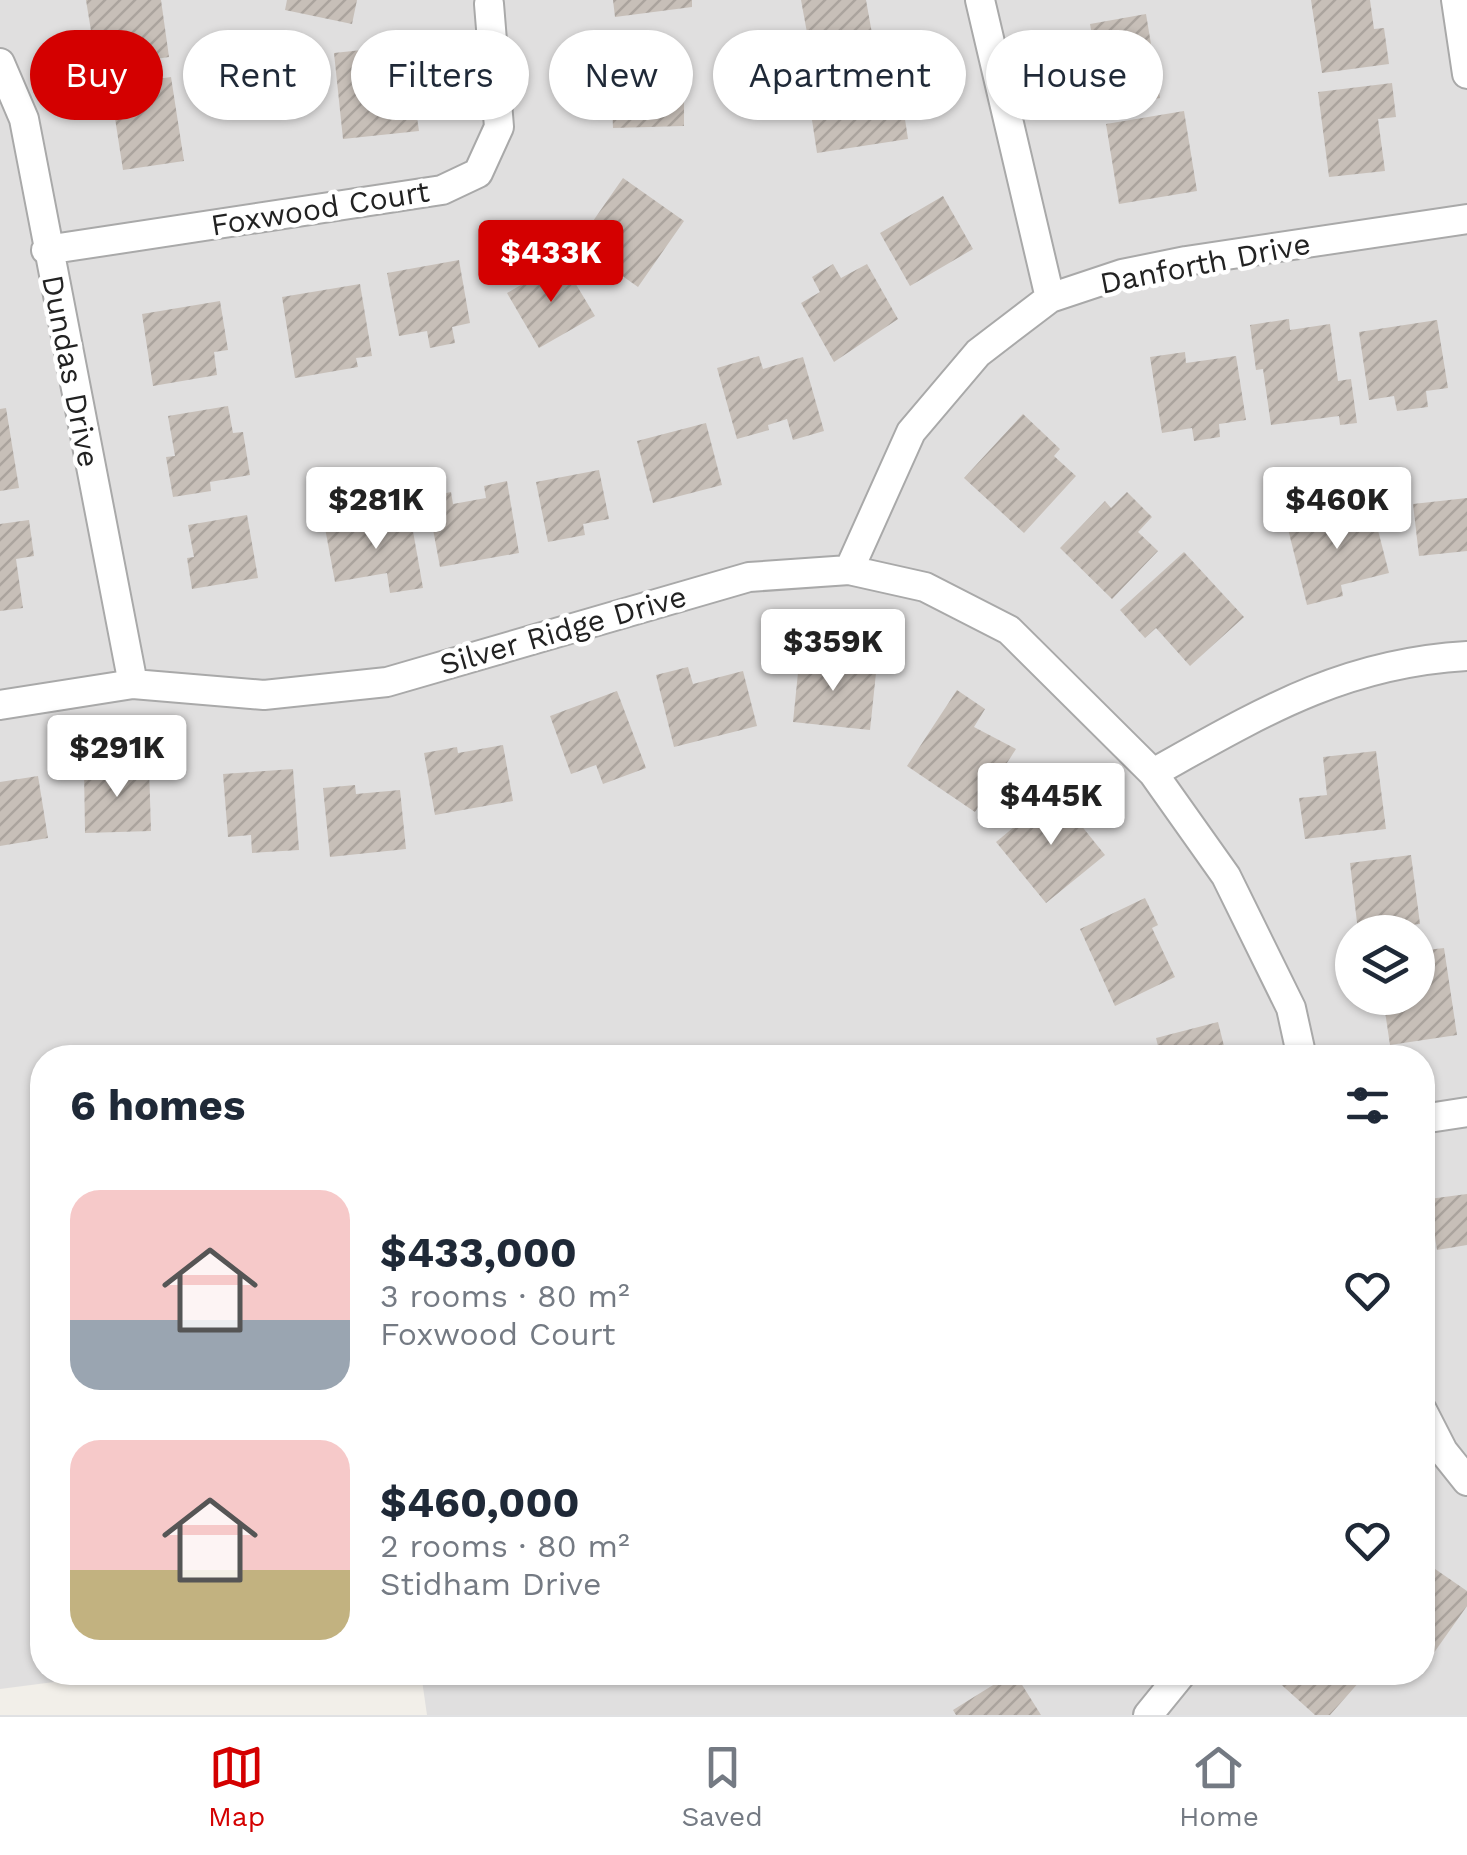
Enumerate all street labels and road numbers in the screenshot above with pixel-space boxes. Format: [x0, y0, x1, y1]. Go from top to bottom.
street label: Foxwood Court [208, 173, 432, 243]
street label: Danforth Drive [1097, 225, 1313, 301]
street label: Dundas Drive [35, 272, 107, 470]
street label: Silver Ridge Drive [436, 578, 690, 682]

